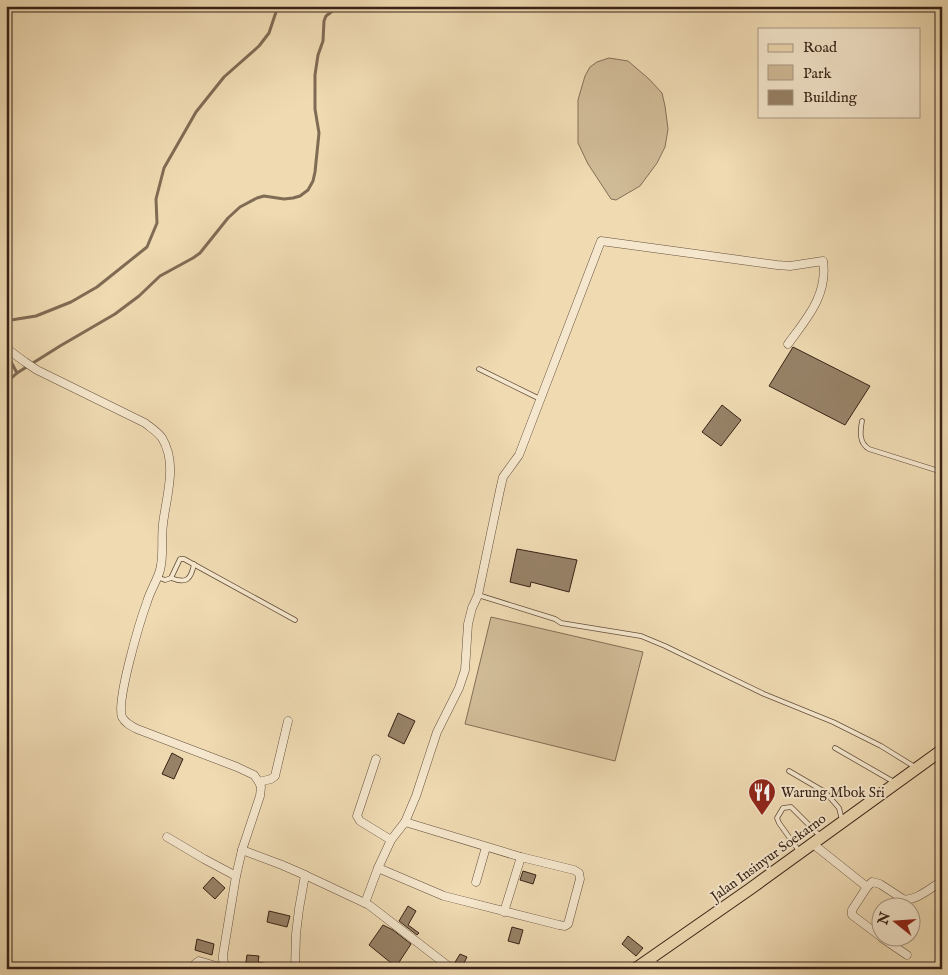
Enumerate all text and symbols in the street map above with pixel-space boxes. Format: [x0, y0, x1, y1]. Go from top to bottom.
legend [758, 28, 920, 118]
text: Road [803, 38, 838, 57]
text: Park [803, 64, 833, 83]
text: Building [803, 88, 858, 107]
restaurant icon: Warung Mbok Sri [747, 777, 777, 816]
place label: Warung Mbok Sri [781, 784, 885, 802]
street label: Jalan Insinyur Soekarno [706, 810, 830, 907]
north arrow [870, 898, 920, 948]
text: N [874, 910, 895, 928]

